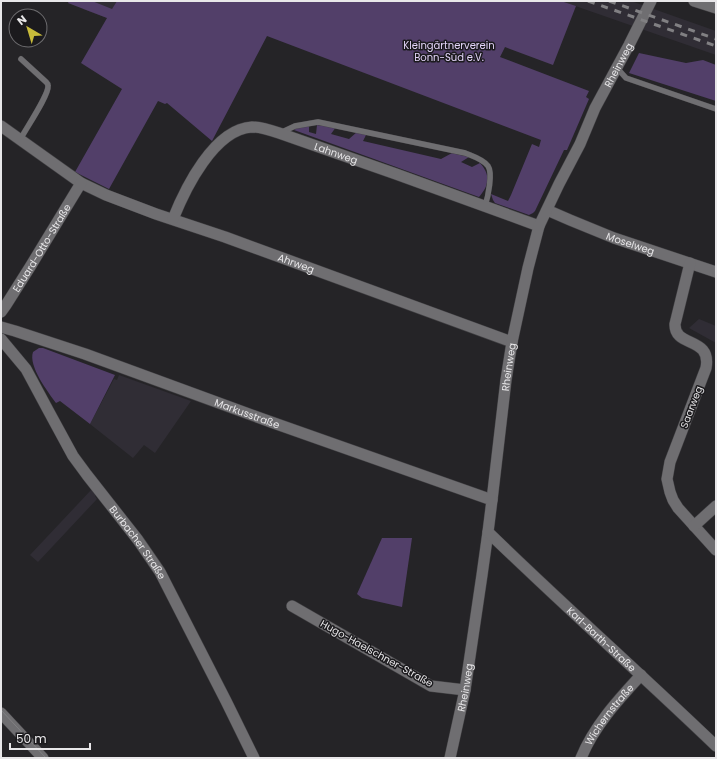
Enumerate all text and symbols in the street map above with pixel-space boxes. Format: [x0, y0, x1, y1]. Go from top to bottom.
north arrow [8, 8, 48, 48]
text: N [14, 11, 30, 29]
park label: Kleingärtnerverein Bonn-Süd e.V. [403, 38, 495, 65]
street label: Rheinweg [600, 40, 637, 90]
street label: Lahnweg [312, 139, 360, 168]
street label: Eduard-Otto-Straße [9, 201, 75, 295]
street label: Moselweg [604, 229, 656, 259]
street label: Ahrweg [276, 250, 316, 277]
street label: Rheinweg [498, 342, 520, 392]
street label: Saarweg [677, 384, 706, 431]
street label: Markusstraße [212, 395, 282, 432]
street label: Burbacher Straße [106, 503, 169, 582]
street label: Karl-Barth-Straße [563, 603, 639, 675]
street label: Hugo-Haelschner-Straße [318, 616, 436, 691]
street label: Rheinweg [453, 663, 477, 713]
street label: Wichernstraße [581, 681, 637, 748]
scale bar [10, 725, 90, 751]
text: 50 m [16, 730, 47, 747]

